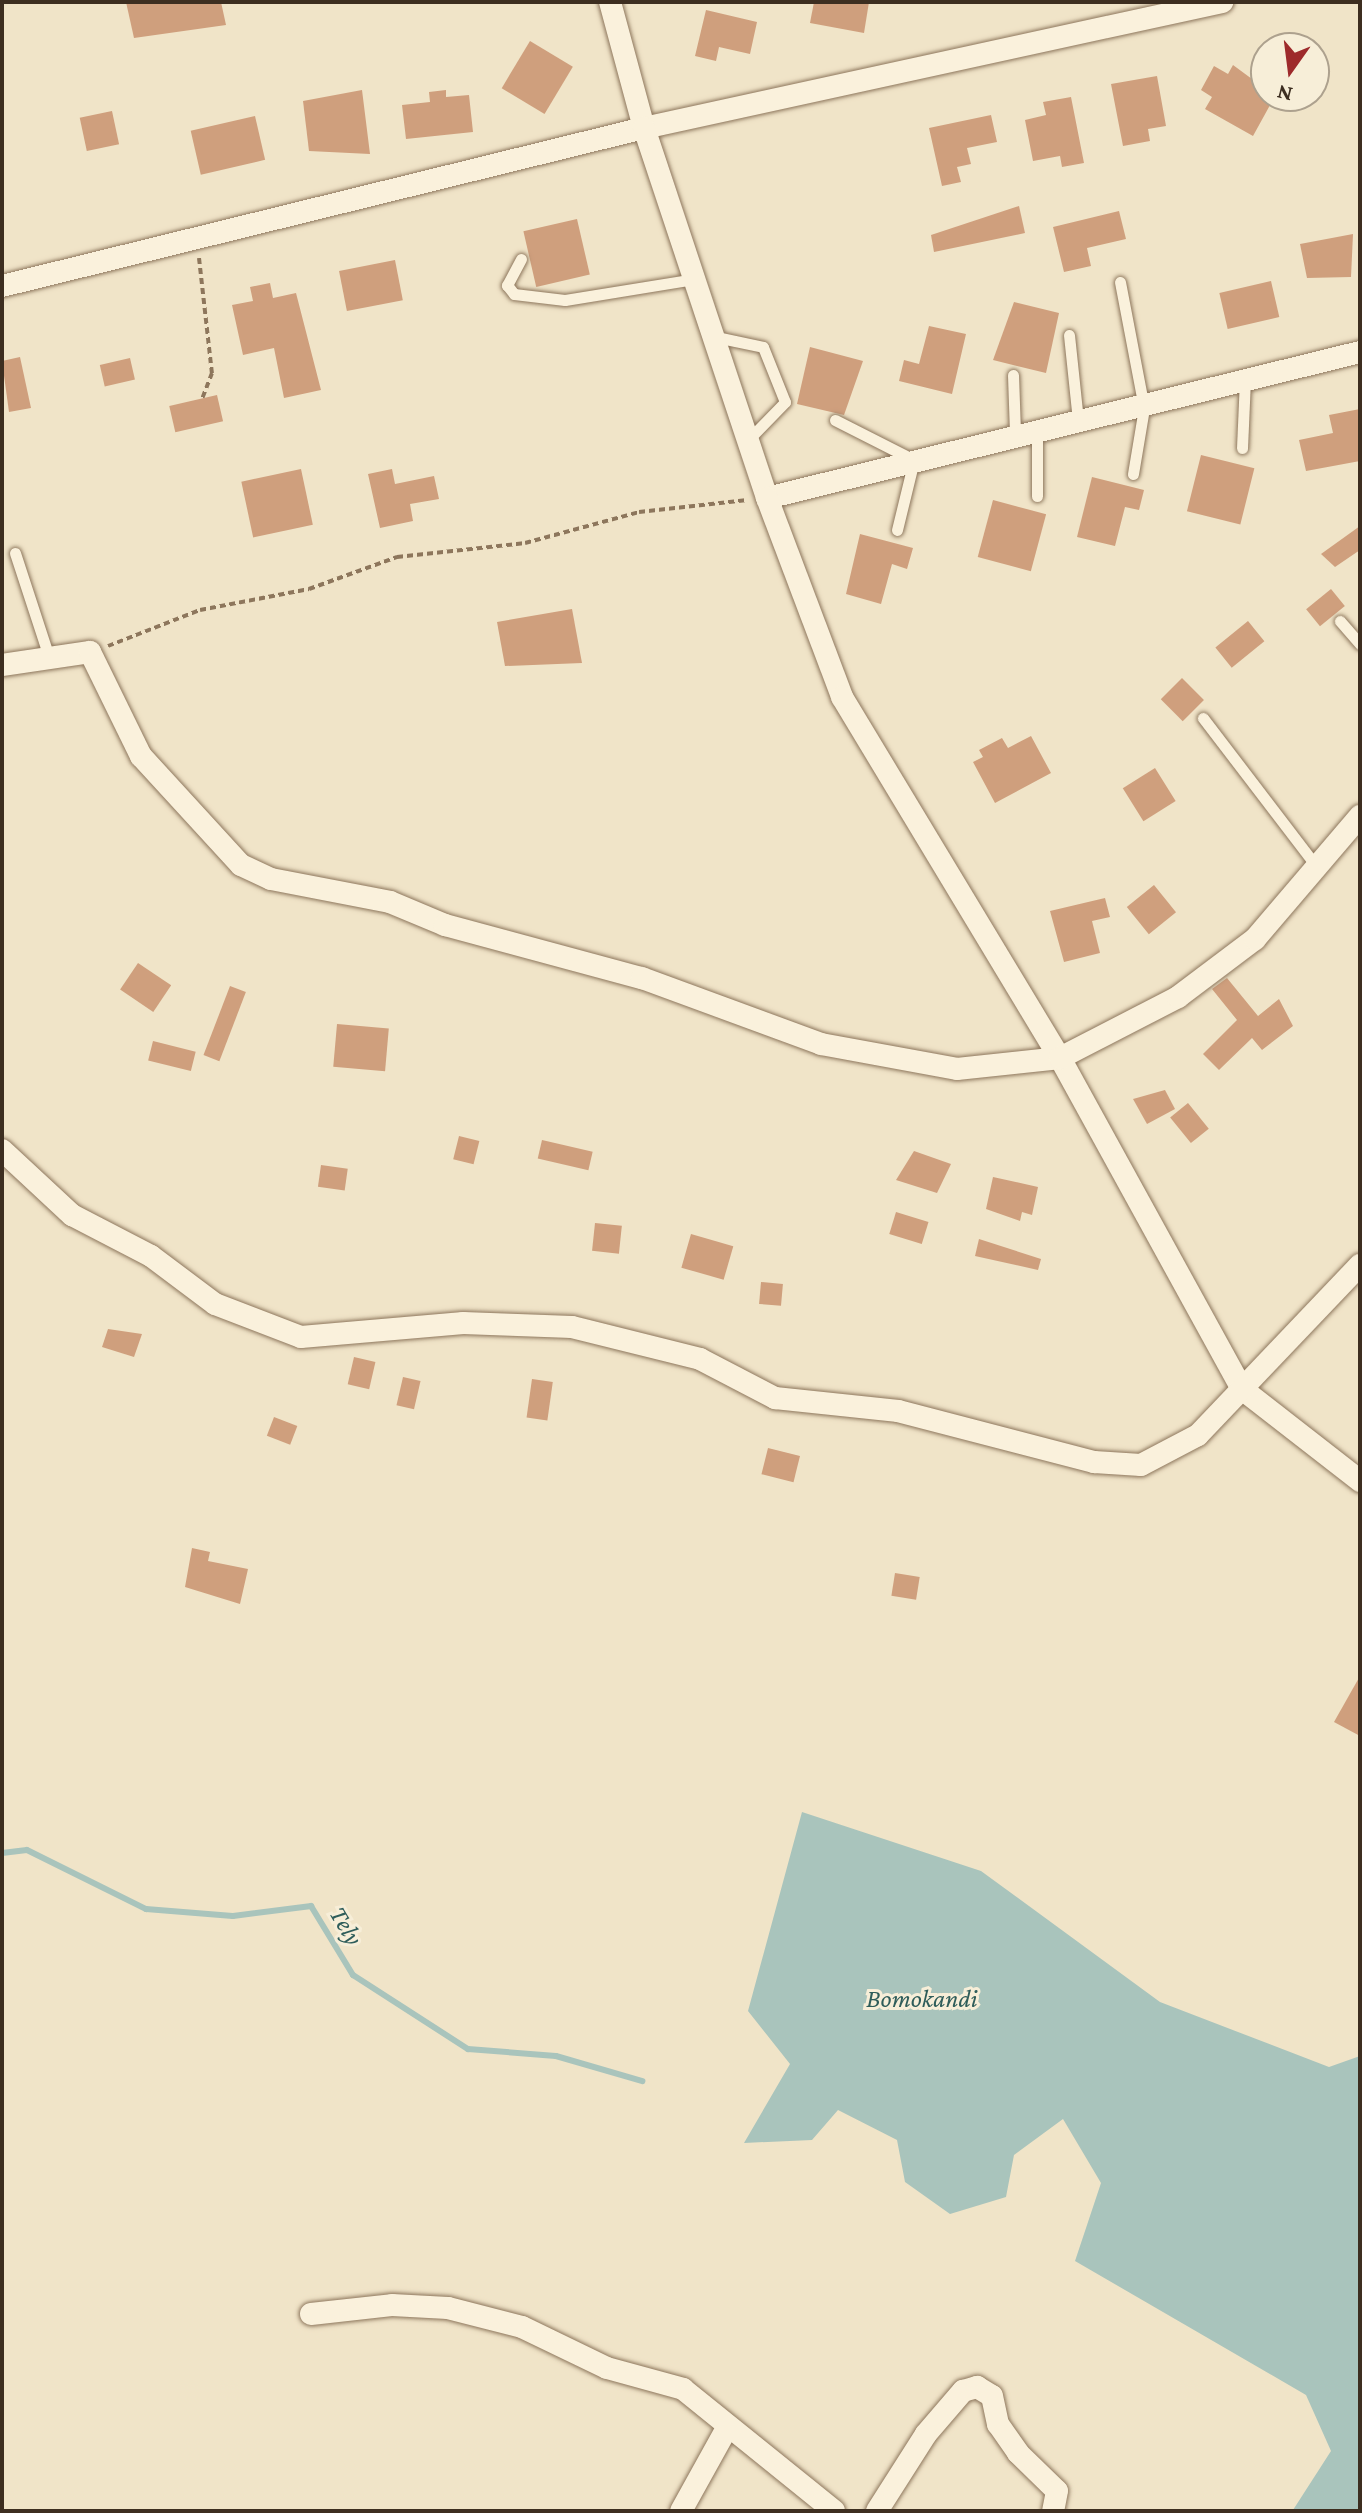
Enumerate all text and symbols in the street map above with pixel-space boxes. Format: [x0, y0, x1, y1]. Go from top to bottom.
north arrow [1250, 32, 1330, 112]
text: N [1274, 80, 1295, 108]
water label: Tely [322, 1901, 370, 1951]
water label: Bomokandi [866, 1983, 978, 2015]

